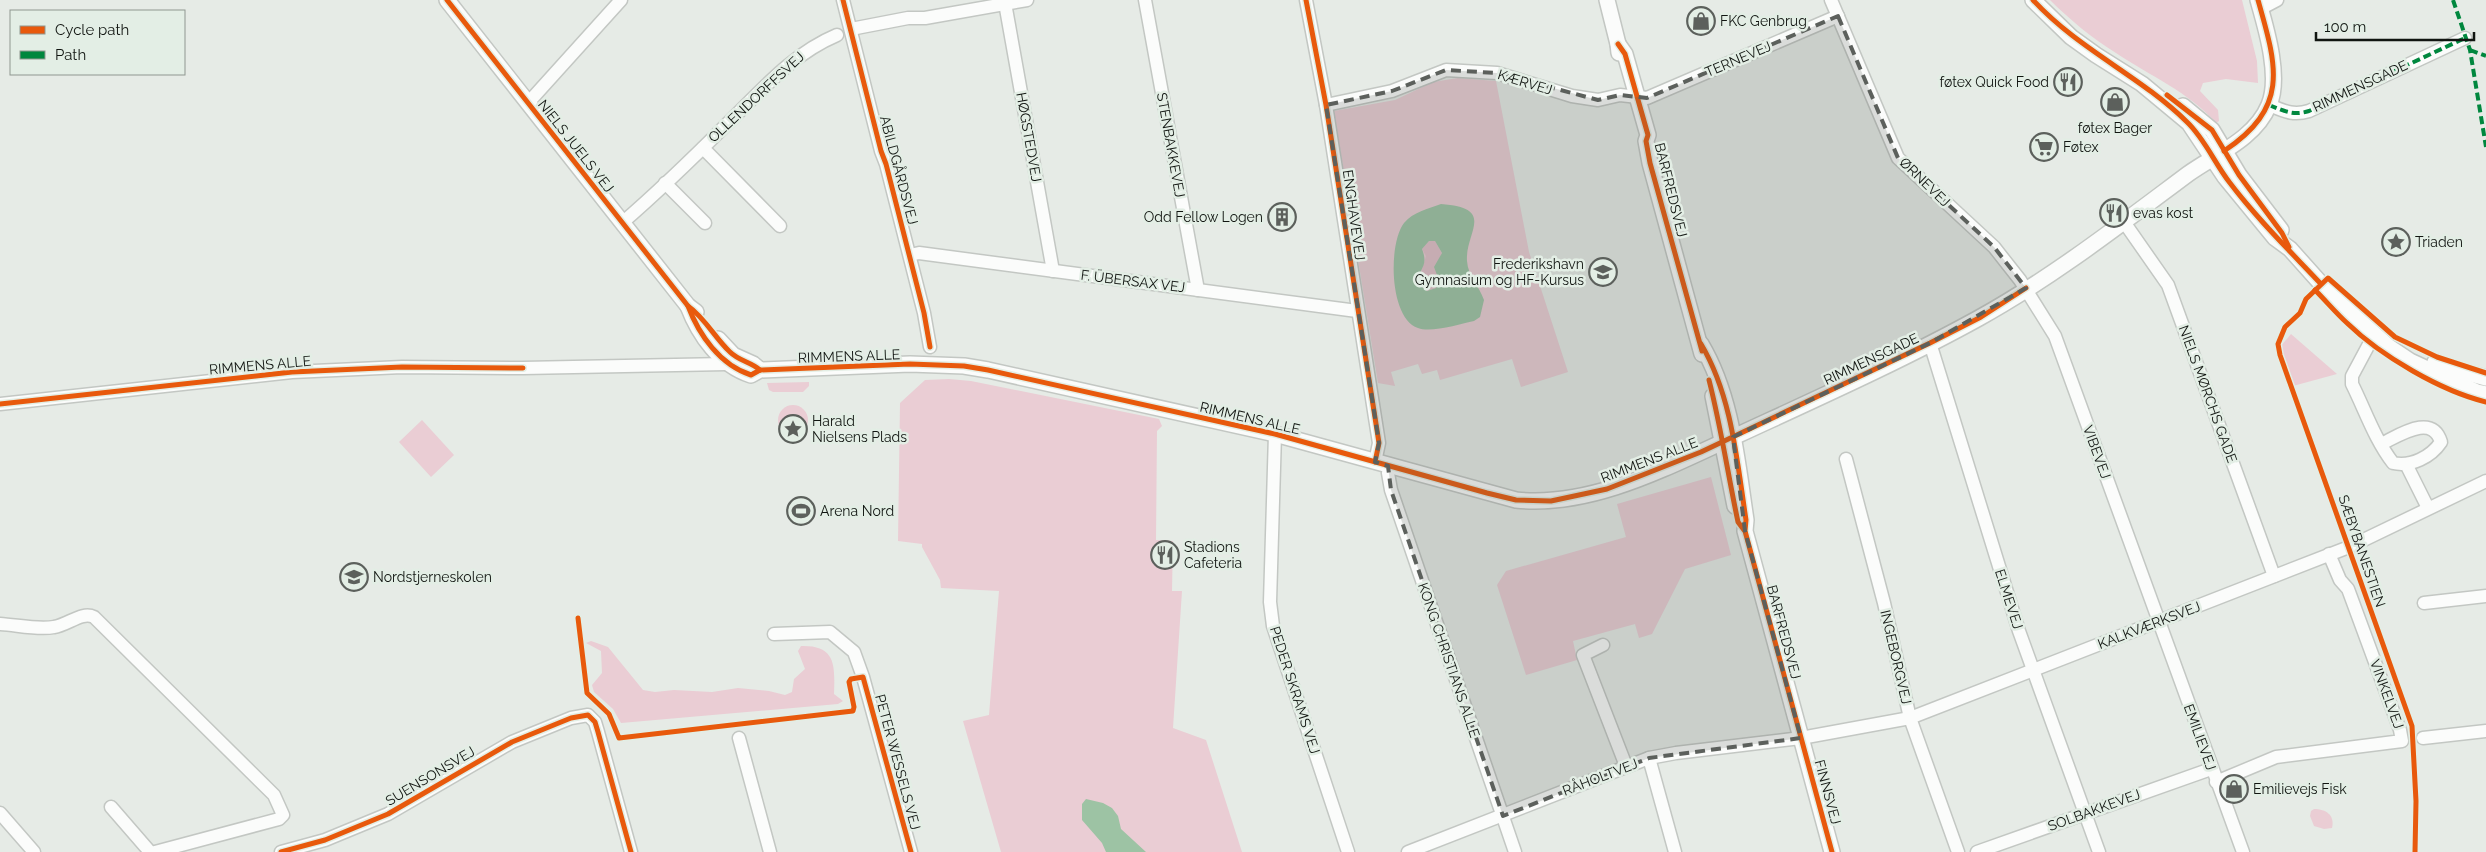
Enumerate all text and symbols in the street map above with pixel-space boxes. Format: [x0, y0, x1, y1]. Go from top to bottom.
shop icon: FKC Genbrug [1686, 6, 1716, 36]
legend [10, 10, 185, 75]
scale bar [2316, 10, 2474, 42]
place label: FKC Genbrug [1720, 13, 1807, 29]
text: 100 m [2324, 18, 2366, 36]
text: Cycle path [55, 21, 129, 39]
street label: TERNEVEJ [1703, 38, 1773, 80]
text: Path [55, 46, 86, 64]
street label: OLLENDORFFSVEJ [705, 48, 807, 146]
street label: RIMMENSGADE [2310, 57, 2410, 115]
street label: KÆRVEJ [1496, 66, 1554, 98]
restaurant icon: føtex Quick Food [2053, 67, 2083, 97]
place label: føtex Quick Food [1940, 74, 2049, 90]
shop icon: føtex Bager [2100, 87, 2130, 117]
street label: HØGSTEDVEJ [1013, 91, 1045, 183]
street label: STENBAKKEVEJ [1154, 91, 1188, 199]
street label: NIELS JUELS VEJ [535, 97, 617, 195]
street label: ABILDGÅRDSVEJ [877, 114, 922, 226]
place label: føtex Bager [2078, 120, 2152, 136]
supermarket icon: Føtex [2029, 132, 2059, 162]
place label: Føtex [2063, 139, 2099, 155]
street label: BARFREDSVEJ [1652, 141, 1690, 239]
street label: ØRNEVEJ [1897, 154, 1953, 210]
street label: ENGHAVEVEJ [1340, 169, 1368, 261]
restaurant icon: evas kost [2099, 198, 2129, 228]
building icon: Odd Fellow Logen [1267, 202, 1297, 232]
place label: evas kost [2133, 205, 2193, 221]
place label: Odd Fellow Logen [1144, 209, 1263, 225]
place icon: Triaden [2381, 227, 2411, 257]
place label: Triaden [2415, 234, 2463, 250]
place label: Frederikshavn Gymnasium og HF-Kursus [1415, 256, 1584, 288]
school or university icon: Frederikshavn Gymnasium og HF-Kursus [1588, 257, 1618, 287]
street label: F. ÜBERSAX VEJ [1080, 265, 1186, 295]
street label: NIELS MØRCHS GADE [2176, 323, 2240, 465]
street label: RIMMENSGADE [1821, 330, 1921, 388]
street label: RIMMENS ALLE [798, 346, 900, 366]
street label: RIMMENS ALLE [208, 353, 312, 377]
street label: RIMMENS ALLE [1198, 399, 1302, 437]
place label: Harald Nielsens Plads [812, 413, 907, 445]
place icon: Harald Nielsens Plads [778, 414, 808, 444]
street label: VIBEVEJ [2080, 423, 2114, 481]
street label: RIMMENS ALLE [1598, 434, 1700, 486]
street label: SÆBYBANESTIEN [2335, 493, 2389, 609]
sports icon: Arena Nord [786, 496, 816, 526]
place label: Arena Nord [820, 503, 894, 519]
place label: Stadions Cafeteria [1184, 539, 1242, 571]
restaurant icon: Stadions Cafeteria [1150, 540, 1180, 570]
school or university icon: Nordstjerneskolen [339, 562, 369, 592]
street label: ELMEVEJ [1992, 567, 2026, 631]
place label: Nordstjerneskolen [373, 569, 492, 585]
street label: KONG CHRISTIANS ALLE [1415, 581, 1483, 739]
street label: BARFREDSVEJ [1764, 583, 1804, 681]
street label: KALKVÆRKSVEJ [2095, 598, 2203, 652]
street label: INGEBORGVEJ [1877, 608, 1915, 706]
street label: PEDER SKRAMS VEJ [1267, 624, 1323, 756]
street label: VINKELVEJ [2367, 657, 2407, 731]
street label: PETER WESSELS VEJ [872, 692, 924, 832]
street label: EMILIEVEJ [2181, 702, 2219, 772]
street label: SUENSONSVEJ [382, 743, 478, 809]
street label: RÅHOLTVEJ [1560, 754, 1640, 799]
street label: FINNSVEJ [1812, 758, 1844, 826]
shop icon: Emilievejs Fisk [2219, 774, 2249, 804]
place label: Emilievejs Fisk [2253, 781, 2347, 797]
street label: SOLBAKKEVEJ [2046, 786, 2142, 834]

